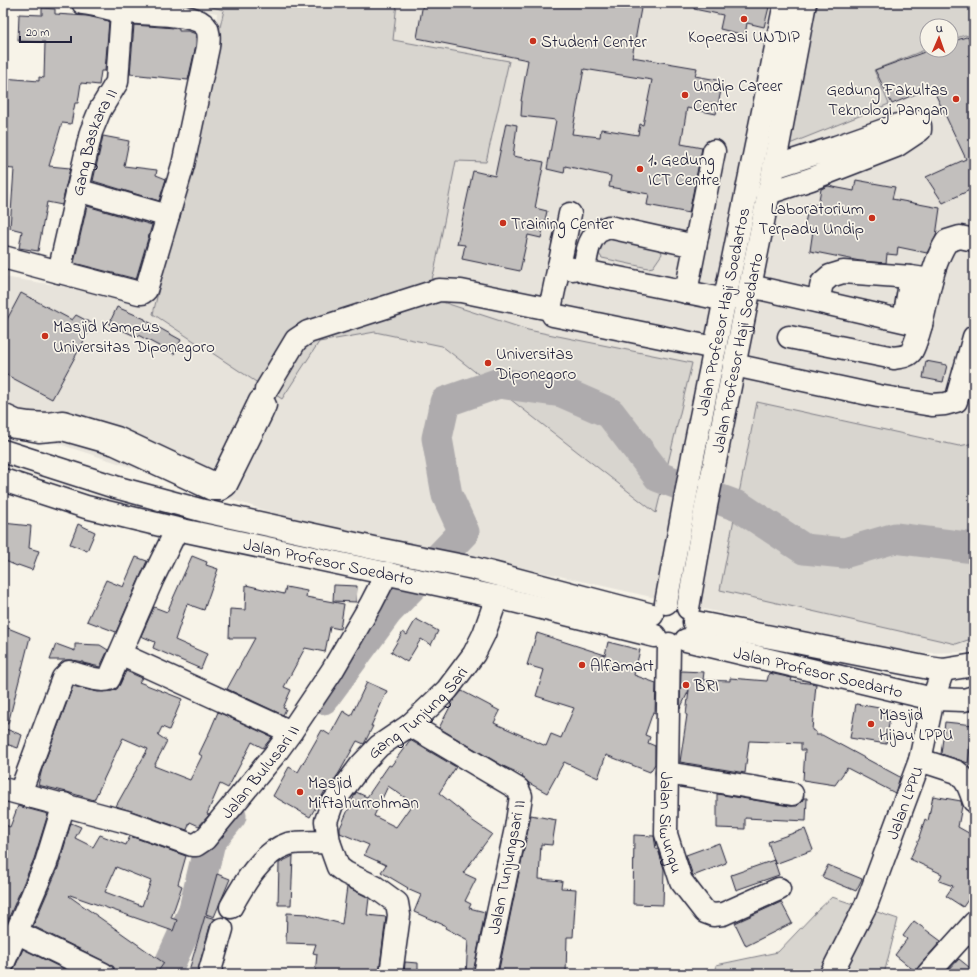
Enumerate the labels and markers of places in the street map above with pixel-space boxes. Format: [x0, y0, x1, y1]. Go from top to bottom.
marker: Koperasi UNDIP [739, 14, 749, 24]
place label: Koperasi UNDIP [688, 25, 800, 50]
place label: Student Center [541, 30, 647, 55]
marker: Student Center [528, 36, 538, 46]
place label: Undip Career Center [693, 74, 783, 119]
place label: Gedung Fakultas Teknologi Pangan [827, 78, 948, 125]
marker: Undip Career Center [680, 90, 690, 100]
marker: Gedung Fakultas Teknologi Pangan [951, 94, 961, 104]
place label: 1. Gedung ICT Centre [648, 148, 720, 193]
marker: 1. Gedung ICT Centre [635, 164, 645, 174]
place label: Laboratorium Terpadu Undip [758, 197, 864, 242]
place label: Training Center [511, 212, 615, 239]
marker: Laboratorium Terpadu Undip [867, 213, 877, 223]
marker: Training Center [498, 218, 508, 228]
place label: Masjid Kampus Universitas Diponegoro [53, 315, 215, 362]
marker: Masjid Kampus Universitas Diponegoro [40, 331, 50, 341]
place label: Universitas Diponegoro [495, 342, 576, 389]
marker: Universitas Diponegoro [483, 358, 493, 368]
place label: Alfamart [590, 654, 654, 679]
marker: Alfamart [577, 660, 587, 670]
place label: BRI [693, 674, 719, 699]
marker: BRI [681, 680, 691, 690]
place label: Masjid Hijau LPPU [879, 703, 953, 748]
marker: Masjid Hijau LPPU [866, 719, 876, 729]
place label: Masjid Miftahurrohman [308, 771, 419, 816]
marker: Masjid Miftahurrohman [295, 787, 305, 797]

